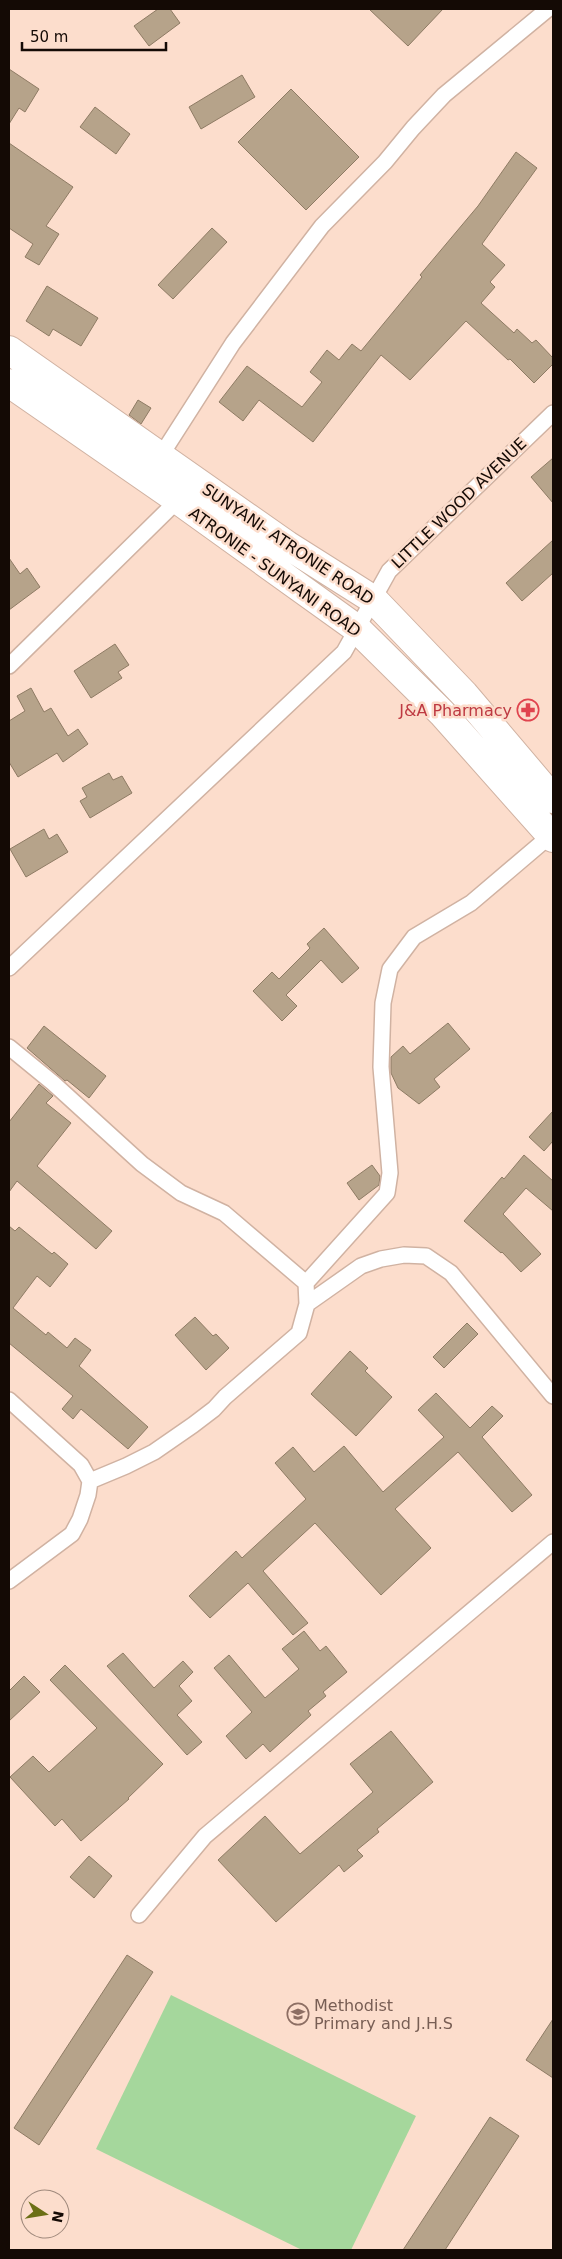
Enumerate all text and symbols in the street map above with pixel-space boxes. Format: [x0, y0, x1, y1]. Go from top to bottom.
scale bar [22, 20, 166, 52]
text: 50 m [30, 28, 68, 46]
street label: LITTLE WOOD AVENUE [388, 434, 530, 572]
street label: SUNYANI- ATRONIE ROAD [199, 479, 377, 609]
street label: ATRONIE - SUNYANI ROAD [185, 503, 365, 641]
pharmacy icon: J&A Pharmacy [516, 698, 540, 722]
place label: J&A Pharmacy [398, 701, 512, 720]
place label: Methodist Primary and J.H.S [314, 1996, 453, 2033]
school or university icon: Methodist Primary and J.H.S [286, 2002, 310, 2026]
north arrow [20, 2189, 70, 2239]
text: N [49, 2209, 67, 2224]

